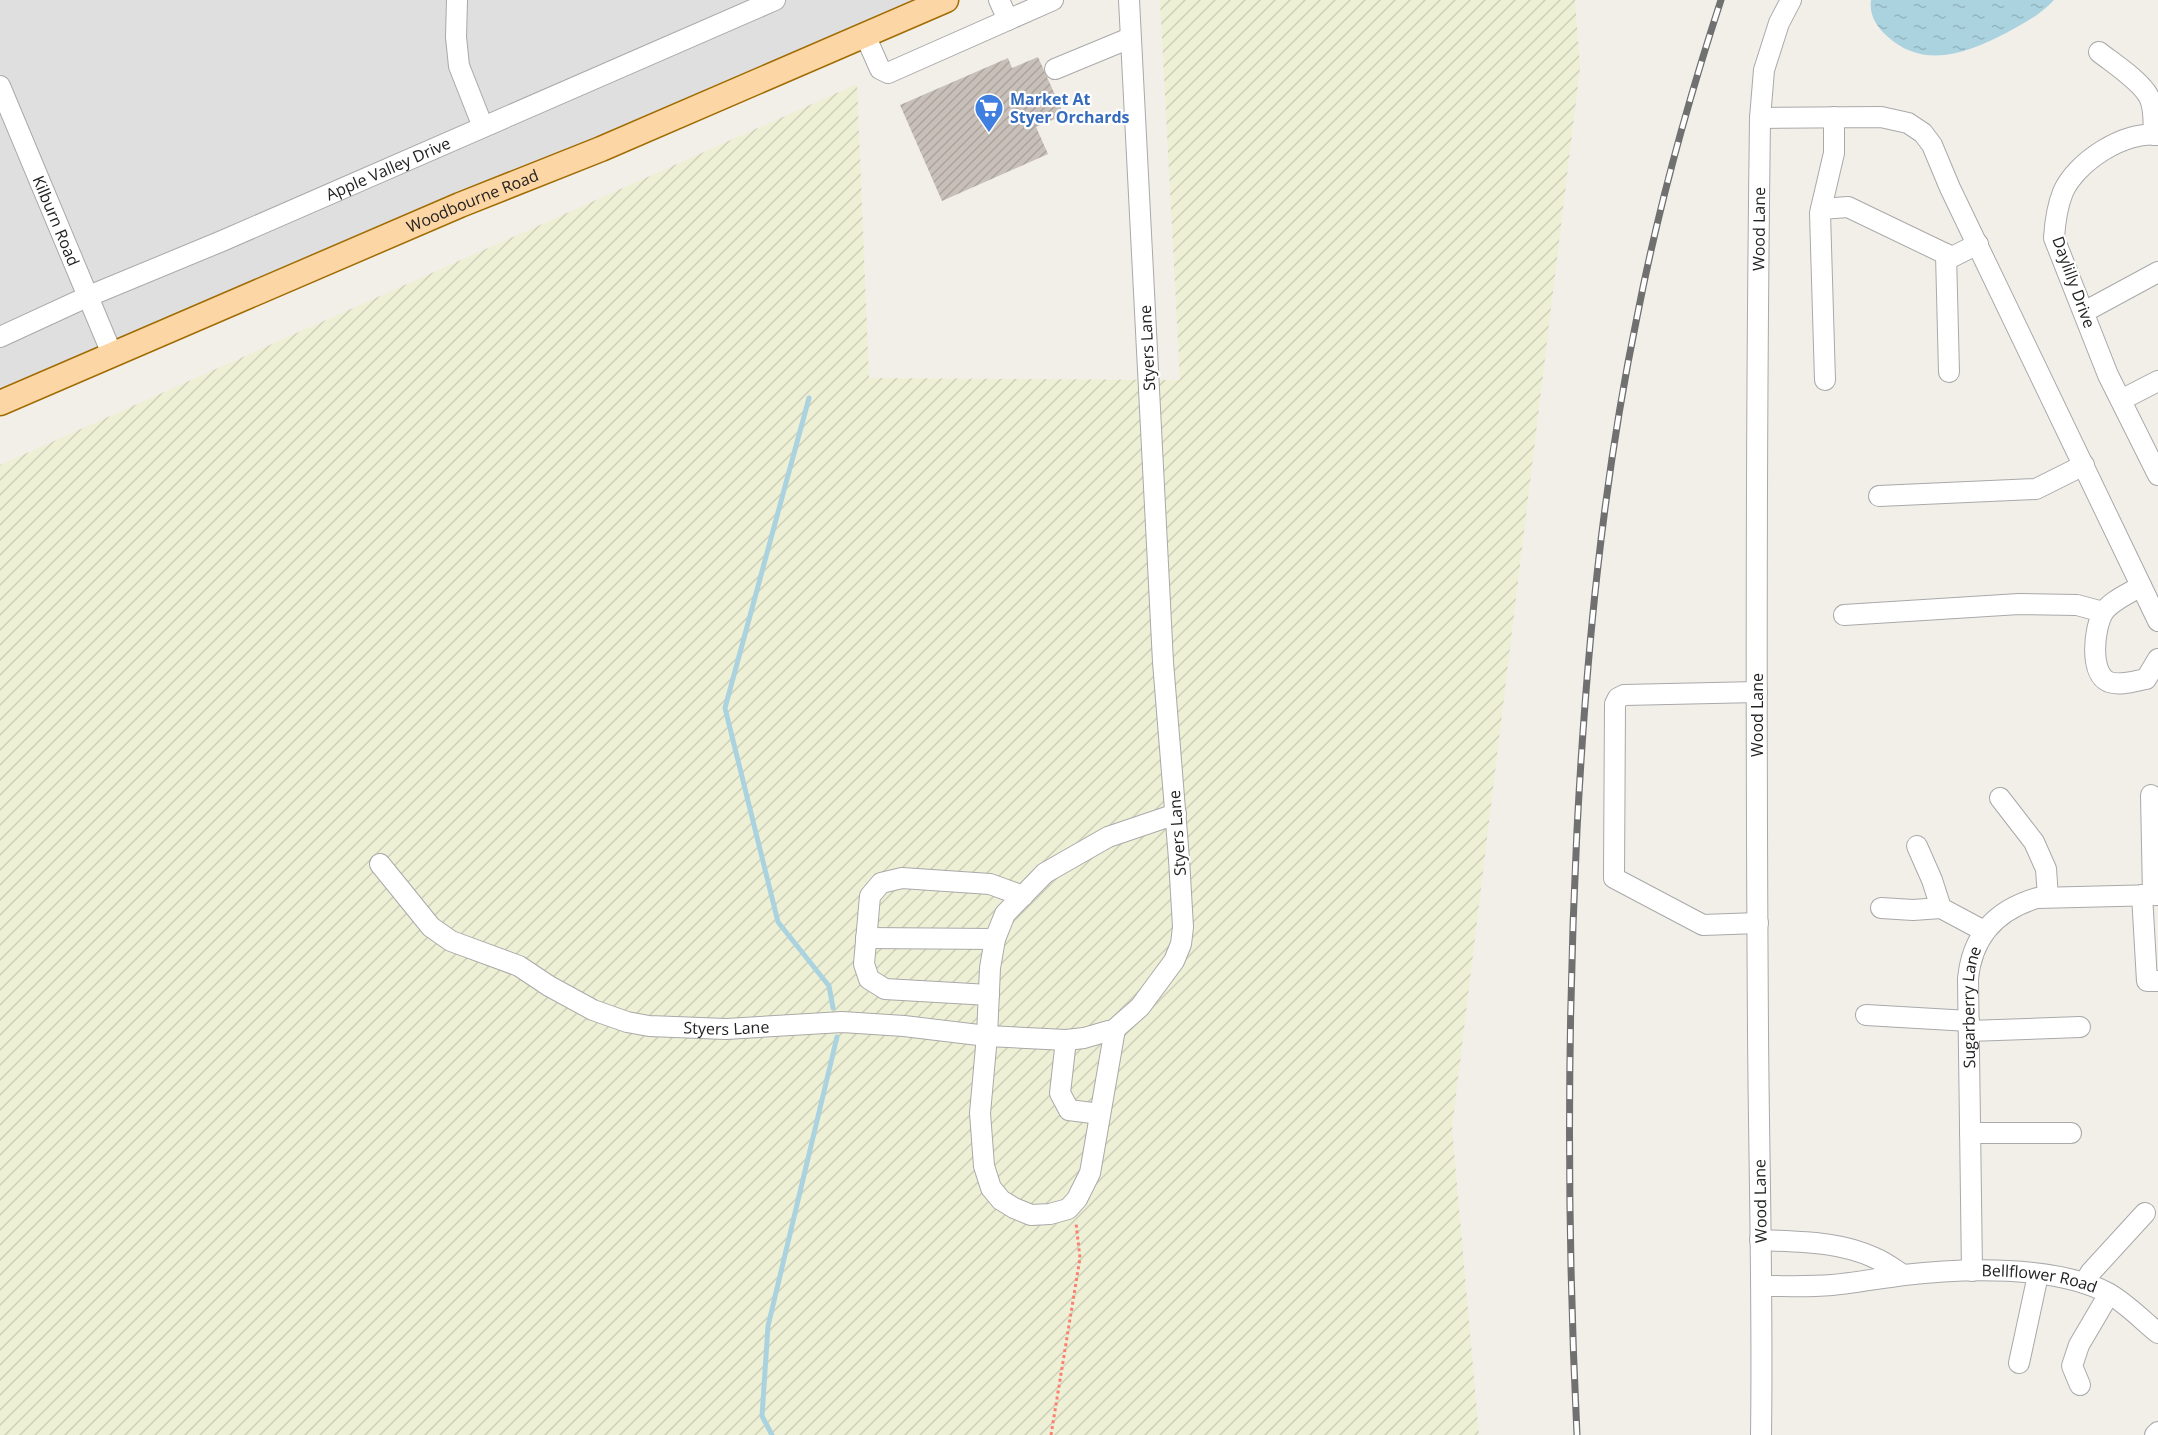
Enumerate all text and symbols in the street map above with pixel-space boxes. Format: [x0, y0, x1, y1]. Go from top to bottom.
place label: Market At Styer Orchards [1010, 88, 1130, 128]
supermarket icon: Market At Styer Orchards [973, 92, 1005, 134]
street label: Apple Valley Drive [322, 132, 454, 205]
street label: Woodbourne Road [403, 164, 542, 238]
street label: Kilburn Road [28, 172, 85, 269]
street label: Wood Lane [1747, 187, 1770, 271]
street label: Daylilly Drive [2047, 233, 2101, 331]
street label: Styers Lane [1134, 305, 1160, 391]
street label: Wood Lane [1746, 673, 1768, 757]
street label: Styers Lane [1163, 789, 1191, 877]
street label: Sugarberry Lane [1957, 943, 1986, 1069]
street label: Styers Lane [683, 1015, 770, 1040]
street label: Wood Lane [1748, 1159, 1772, 1243]
street label: Bellflower Road [1982, 1259, 2100, 1298]

